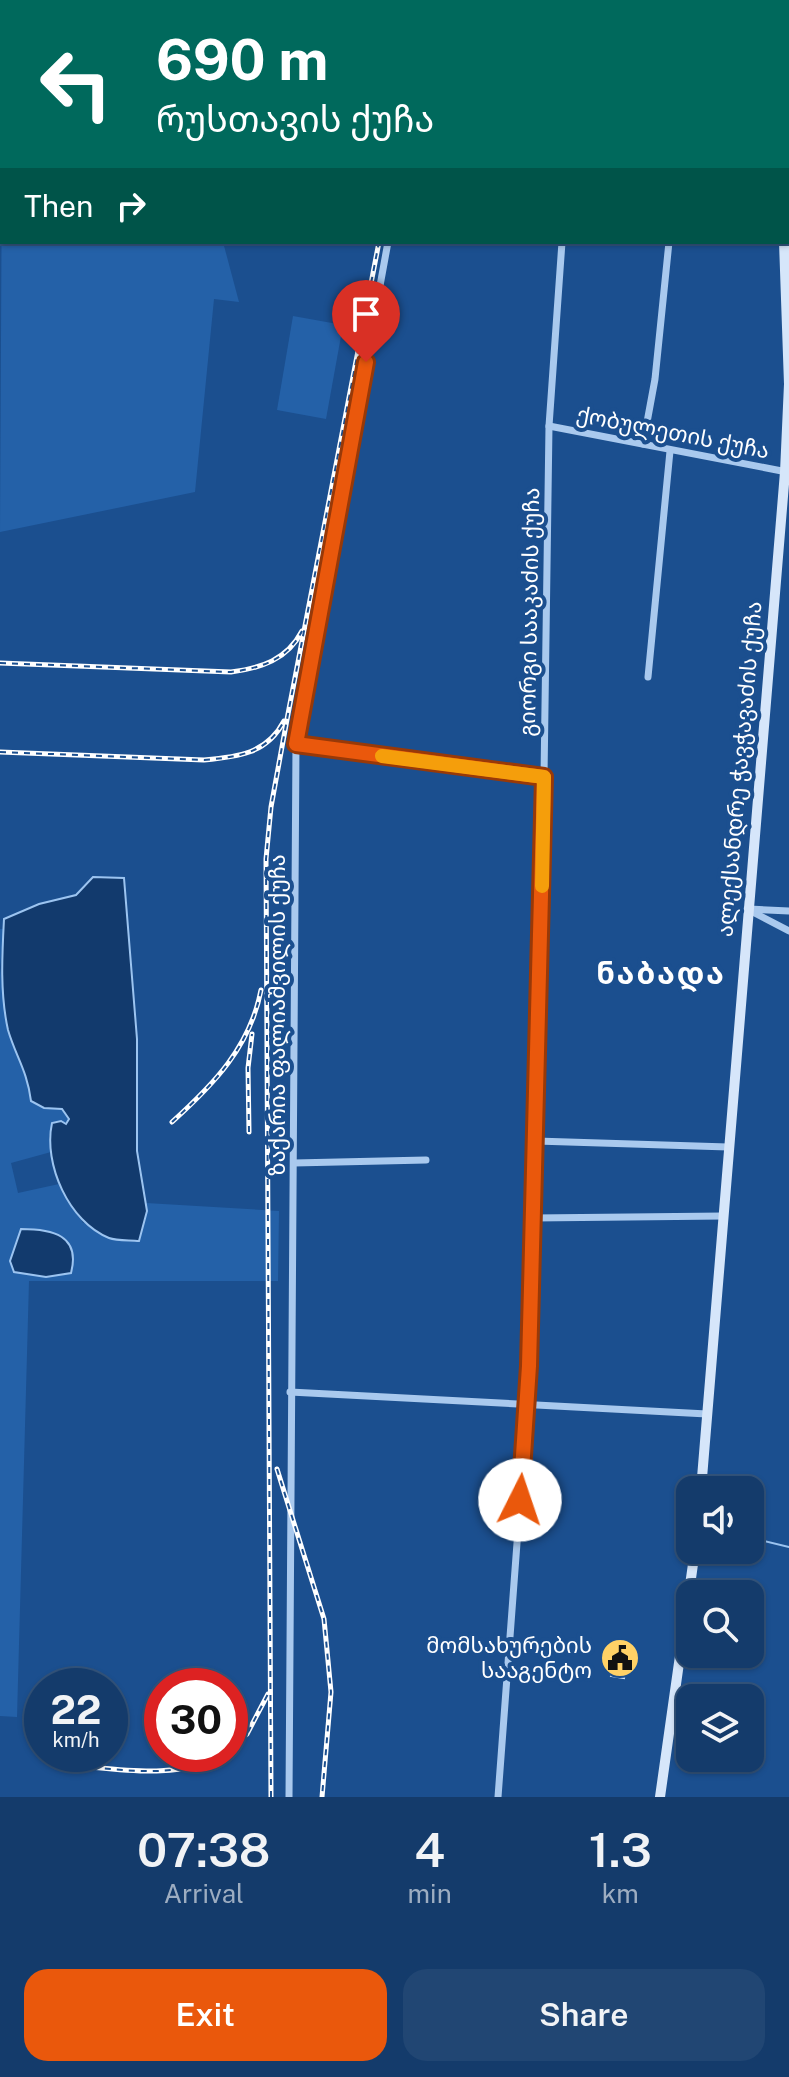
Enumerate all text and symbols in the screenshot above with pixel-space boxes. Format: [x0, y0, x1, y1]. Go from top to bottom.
text: 690 m [156, 27, 328, 93]
icon: left [24, 32, 128, 136]
text: რუსთავის ქუჩა [156, 98, 434, 140]
icon: right [109, 184, 153, 228]
text: Then [24, 188, 93, 224]
pin [332, 280, 400, 362]
icon: arrive [344, 292, 388, 336]
street label: ქობულეთის ქუჩა [574, 401, 772, 464]
street label: გიორგი სააკაძის ქუჩა [514, 487, 544, 737]
street label: ალექსანდრე ჭავჭავაძის ქუჩა [711, 600, 768, 938]
street label: ზაქარია ფალიაშვილის ქუჩა [264, 854, 291, 1176]
district label: ნაბადა [596, 955, 726, 993]
position arrow [478, 1458, 562, 1542]
map controls [676, 1476, 764, 1772]
button: sound [676, 1476, 764, 1564]
button: search [676, 1580, 764, 1668]
place label: მომსახურების სააგენტო [426, 1632, 592, 1683]
public building icon: მომსახურების სააგენტო [599, 1637, 641, 1679]
speed limit sign: 30 [144, 1668, 248, 1772]
button: layers [676, 1684, 764, 1772]
text: 22 [51, 1686, 101, 1733]
text: km/h [52, 1728, 100, 1752]
text: 07:38 [137, 1821, 271, 1878]
text: 4 [414, 1821, 445, 1878]
text: 1.3 [589, 1821, 652, 1878]
text: Arrival [164, 1878, 244, 1909]
text: min [408, 1878, 452, 1909]
text: km [602, 1878, 639, 1909]
button: Exit [24, 1969, 387, 2061]
button: Share [403, 1969, 765, 2061]

